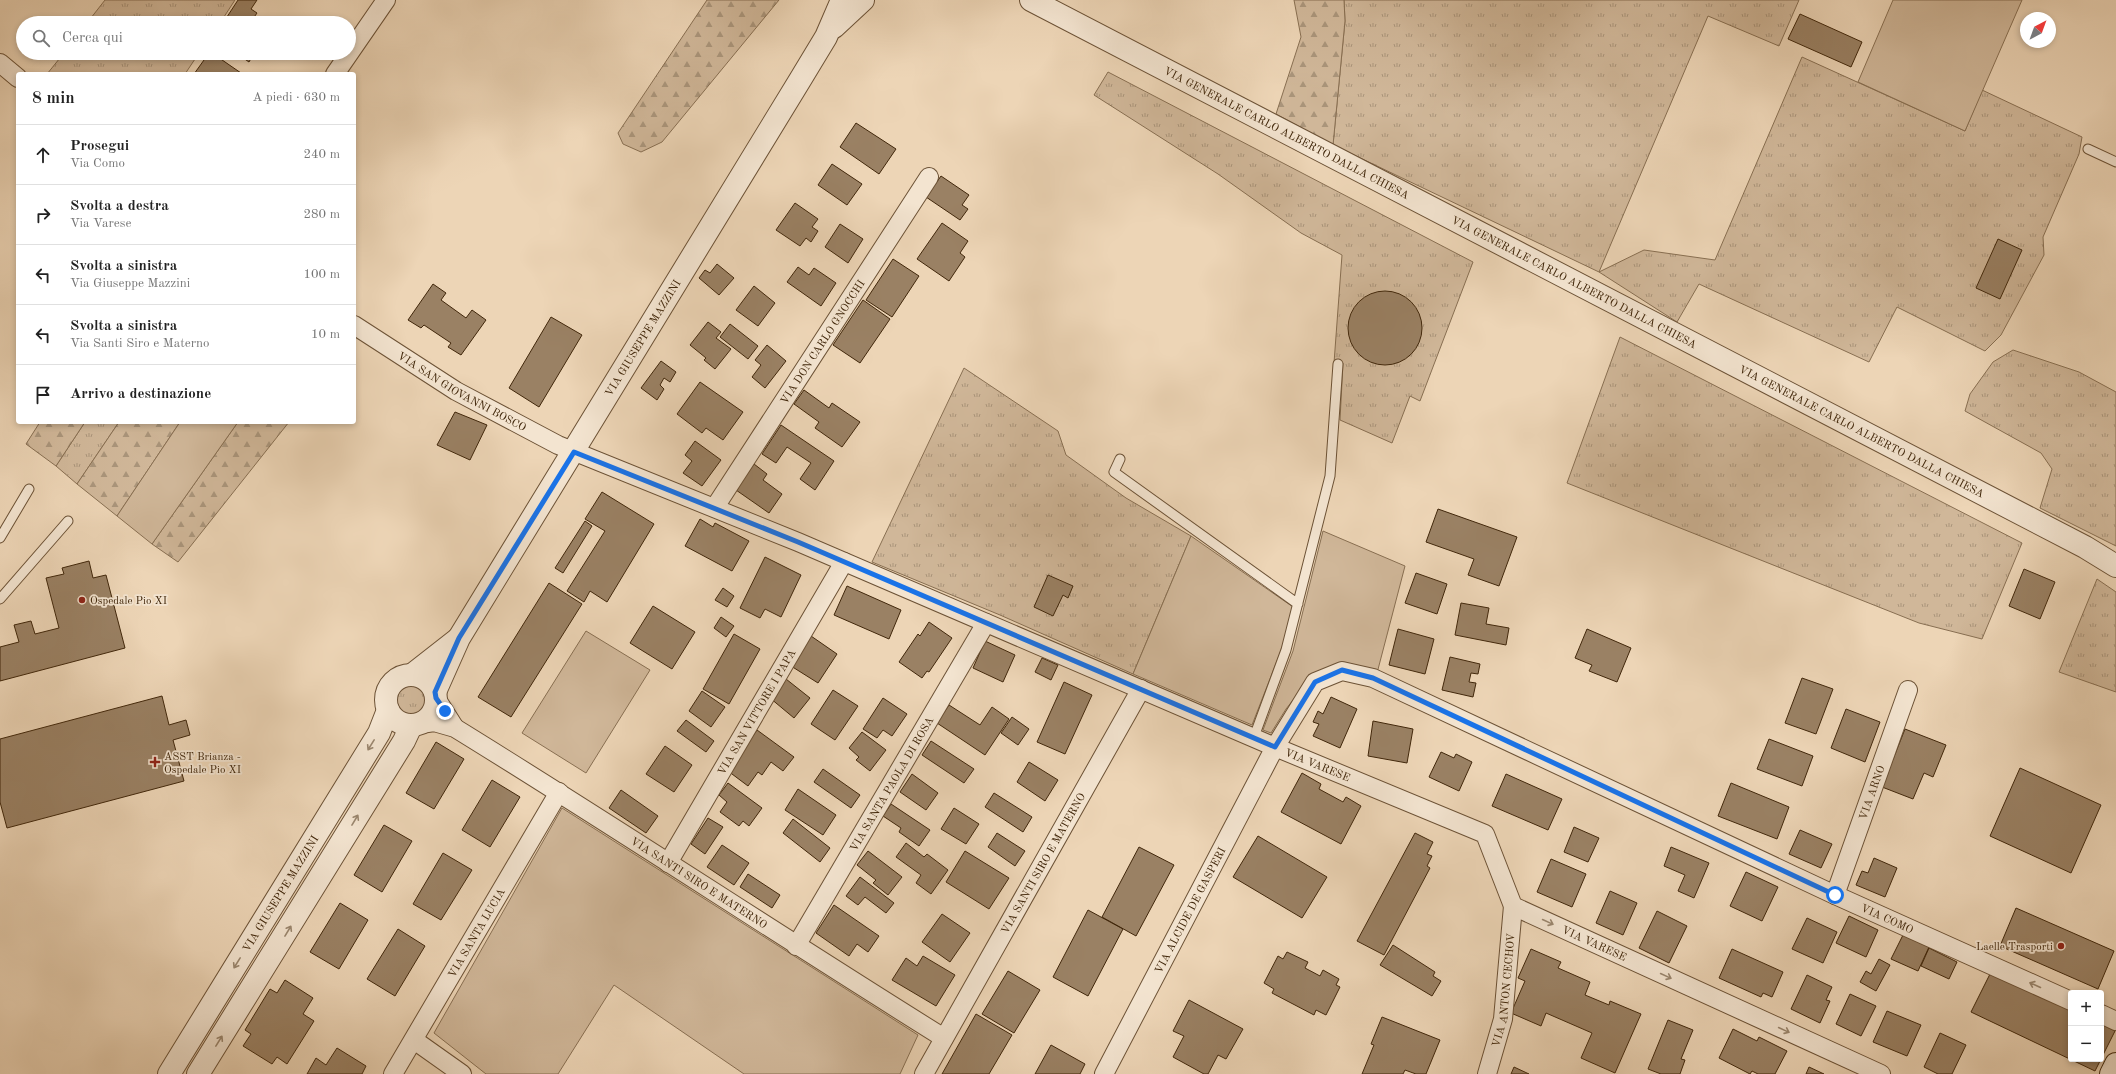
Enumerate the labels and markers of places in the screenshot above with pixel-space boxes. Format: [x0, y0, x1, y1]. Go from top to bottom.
marker: Ospedale Pio XI [77, 595, 87, 605]
place label: Ospedale Pio XI [90, 596, 167, 607]
place label: ASST Brianza - Ospedale Pio XI [164, 752, 241, 776]
marker: ASST Brianza - Ospedale Pio XI [149, 756, 161, 768]
marker: Laelle Trasporti [2056, 941, 2066, 951]
place label: Laelle Trasporti [1976, 942, 2053, 953]

